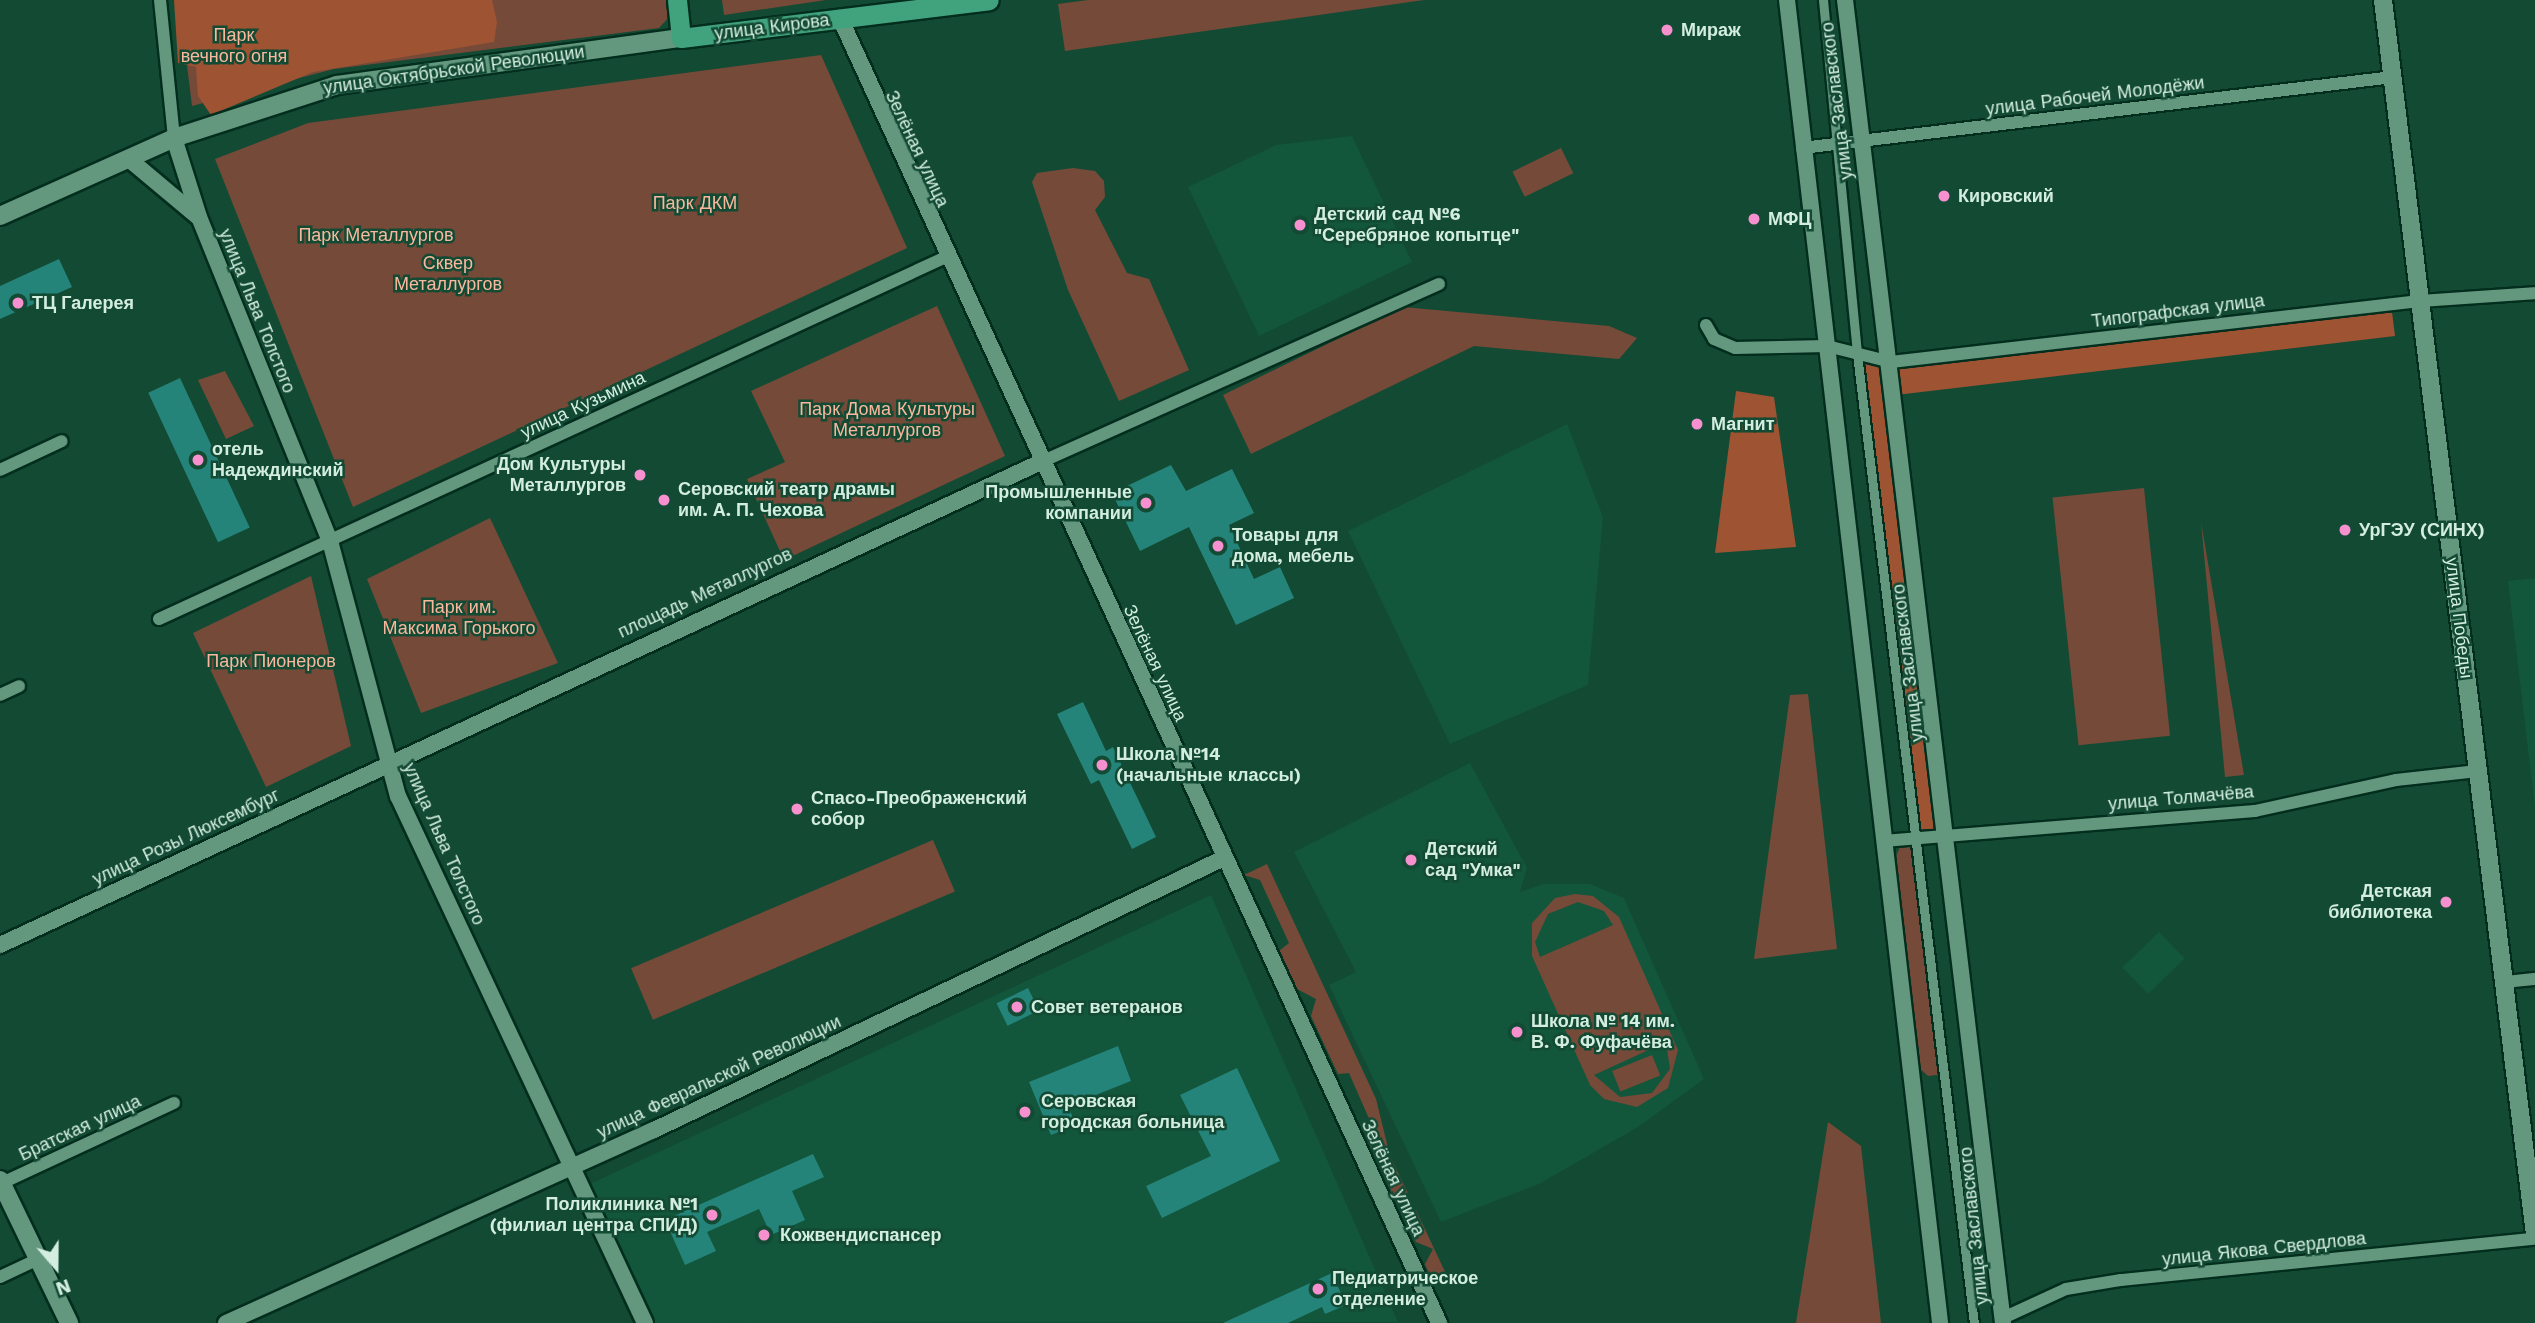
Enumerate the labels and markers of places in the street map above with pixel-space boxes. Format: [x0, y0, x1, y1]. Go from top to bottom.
place label: Мираж [1681, 19, 1741, 41]
marker: Мираж [1659, 22, 1675, 38]
place label: Кировский [1958, 185, 2054, 207]
marker: Кировский [1936, 188, 1952, 204]
place label: Детский сад №6 "Серебряное копытце" [1314, 204, 1519, 246]
place label: МФЦ [1768, 208, 1812, 230]
marker: МФЦ [1746, 211, 1762, 227]
marker: Детский сад №6 "Серебряное копытце" [1292, 217, 1308, 233]
place label: ТЦ Галерея [32, 292, 134, 314]
marker: ТЦ Галерея [10, 295, 26, 311]
place label: Магнит [1711, 413, 1774, 435]
marker: Магнит [1689, 416, 1705, 432]
place label: отель Надеждинский [212, 439, 343, 482]
marker: отель Надеждинский [190, 452, 206, 468]
place label: Дом Культуры Металлургов [497, 454, 626, 496]
marker: Дом Культуры Металлургов [632, 467, 648, 483]
place label: Серовский театр драмы им. А. П. Чехова [678, 479, 895, 522]
place label: Промышленные компании [985, 482, 1132, 524]
marker: Серовский театр драмы им. А. П. Чехова [656, 492, 672, 508]
marker: Промышленные компании [1138, 495, 1154, 511]
place label: УрГЭУ (СИНХ) [2359, 519, 2485, 541]
marker: УрГЭУ (СИНХ) [2337, 522, 2353, 538]
place label: Товары для дома, мебель [1232, 525, 1354, 568]
marker: Товары для дома, мебель [1210, 538, 1226, 554]
place label: Школа №14 (начальные классы) [1116, 744, 1301, 786]
marker: Школа №14 (начальные классы) [1094, 757, 1110, 773]
place label: Спасо-Преображенский собор [811, 788, 1027, 830]
marker: Спасо-Преображенский собор [789, 801, 805, 817]
place label: Детский сад "Умка" [1425, 839, 1521, 882]
marker: Детский сад "Умка" [1403, 852, 1419, 868]
place label: Детская библиотека [2328, 881, 2432, 924]
marker: Детская библиотека [2438, 894, 2454, 910]
place label: Совет ветеранов [1031, 996, 1183, 1018]
marker: Совет ветеранов [1009, 999, 1025, 1015]
place label: Школа № 14 им. В. Ф. Фуфачёва [1531, 1011, 1675, 1054]
marker: Школа № 14 им. В. Ф. Фуфачёва [1509, 1024, 1525, 1040]
place label: Серовская городская больница [1041, 1091, 1224, 1134]
marker: Серовская городская больница [1015, 1102, 1035, 1122]
place label: Поликлиника №1 (филиал центра СПИД) [489, 1194, 698, 1236]
marker: Поликлиника №1 (филиал центра СПИД) [704, 1207, 720, 1223]
place label: Кожвендиспансер [780, 1224, 941, 1246]
marker: Кожвендиспансер [754, 1225, 774, 1245]
place label: Педиатрическое отделение [1332, 1268, 1478, 1310]
marker: Педиатрическое отделение [1310, 1281, 1326, 1297]

